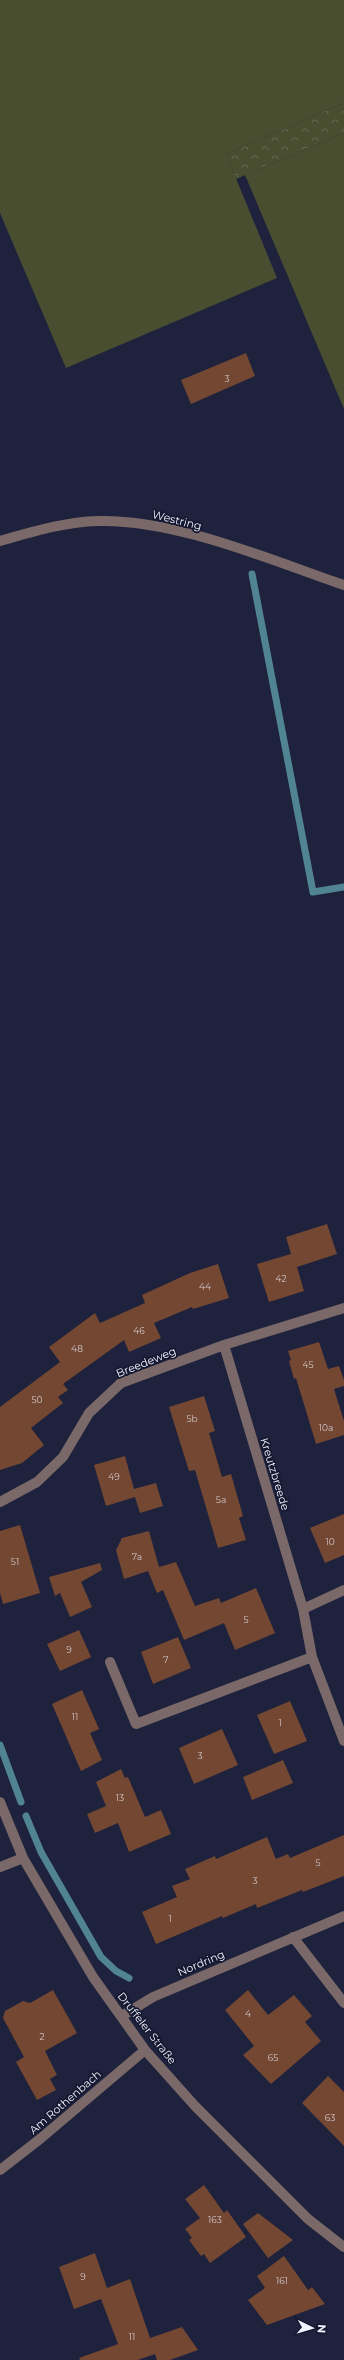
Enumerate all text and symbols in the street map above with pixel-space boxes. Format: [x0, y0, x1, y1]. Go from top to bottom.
house number: 3 [224, 373, 230, 384]
street label: Westring [151, 507, 203, 533]
house number: 42 [275, 1273, 287, 1284]
house number: 44 [199, 1281, 211, 1292]
house number: 46 [133, 1325, 145, 1336]
house number: 48 [71, 1343, 83, 1354]
street label: Breedeweg [114, 1344, 178, 1380]
house number: 45 [302, 1359, 314, 1370]
house number: 50 [31, 1394, 43, 1405]
house number: 5b [186, 1413, 198, 1424]
house number: 10a [319, 1422, 333, 1433]
street label: Kreutzbreede [257, 1436, 293, 1512]
house number: 49 [108, 1471, 120, 1482]
house number: 5a [216, 1494, 226, 1505]
house number: 10 [325, 1536, 335, 1547]
house number: 7a [132, 1551, 142, 1562]
house number: 51 [11, 1556, 19, 1567]
house number: 5 [243, 1614, 249, 1625]
house number: 9 [66, 1644, 72, 1655]
house number: 7 [163, 1654, 169, 1665]
house number: 11 [72, 1711, 78, 1722]
house number: 1 [278, 1717, 282, 1728]
house number: 3 [197, 1750, 203, 1761]
house number: 13 [116, 1792, 124, 1803]
house number: 5 [315, 1857, 321, 1868]
house number: 3 [252, 1875, 258, 1886]
house number: 1 [168, 1913, 172, 1924]
street label: Nordring [175, 1947, 227, 1979]
street label: Druffeler Straße [115, 1989, 180, 2067]
house number: 4 [245, 2008, 251, 2019]
house number: 2 [39, 2031, 45, 2042]
house number: 65 [268, 2052, 278, 2063]
street label: Am Rothenbach [26, 2067, 104, 2137]
house number: 63 [325, 2112, 335, 2123]
house number: 163 [208, 2214, 222, 2225]
house number: 9 [80, 2271, 86, 2282]
house number: 161 [276, 2275, 288, 2286]
north arrow [292, 2308, 332, 2348]
text: N [315, 2324, 329, 2334]
house number: 11 [129, 2331, 135, 2342]

